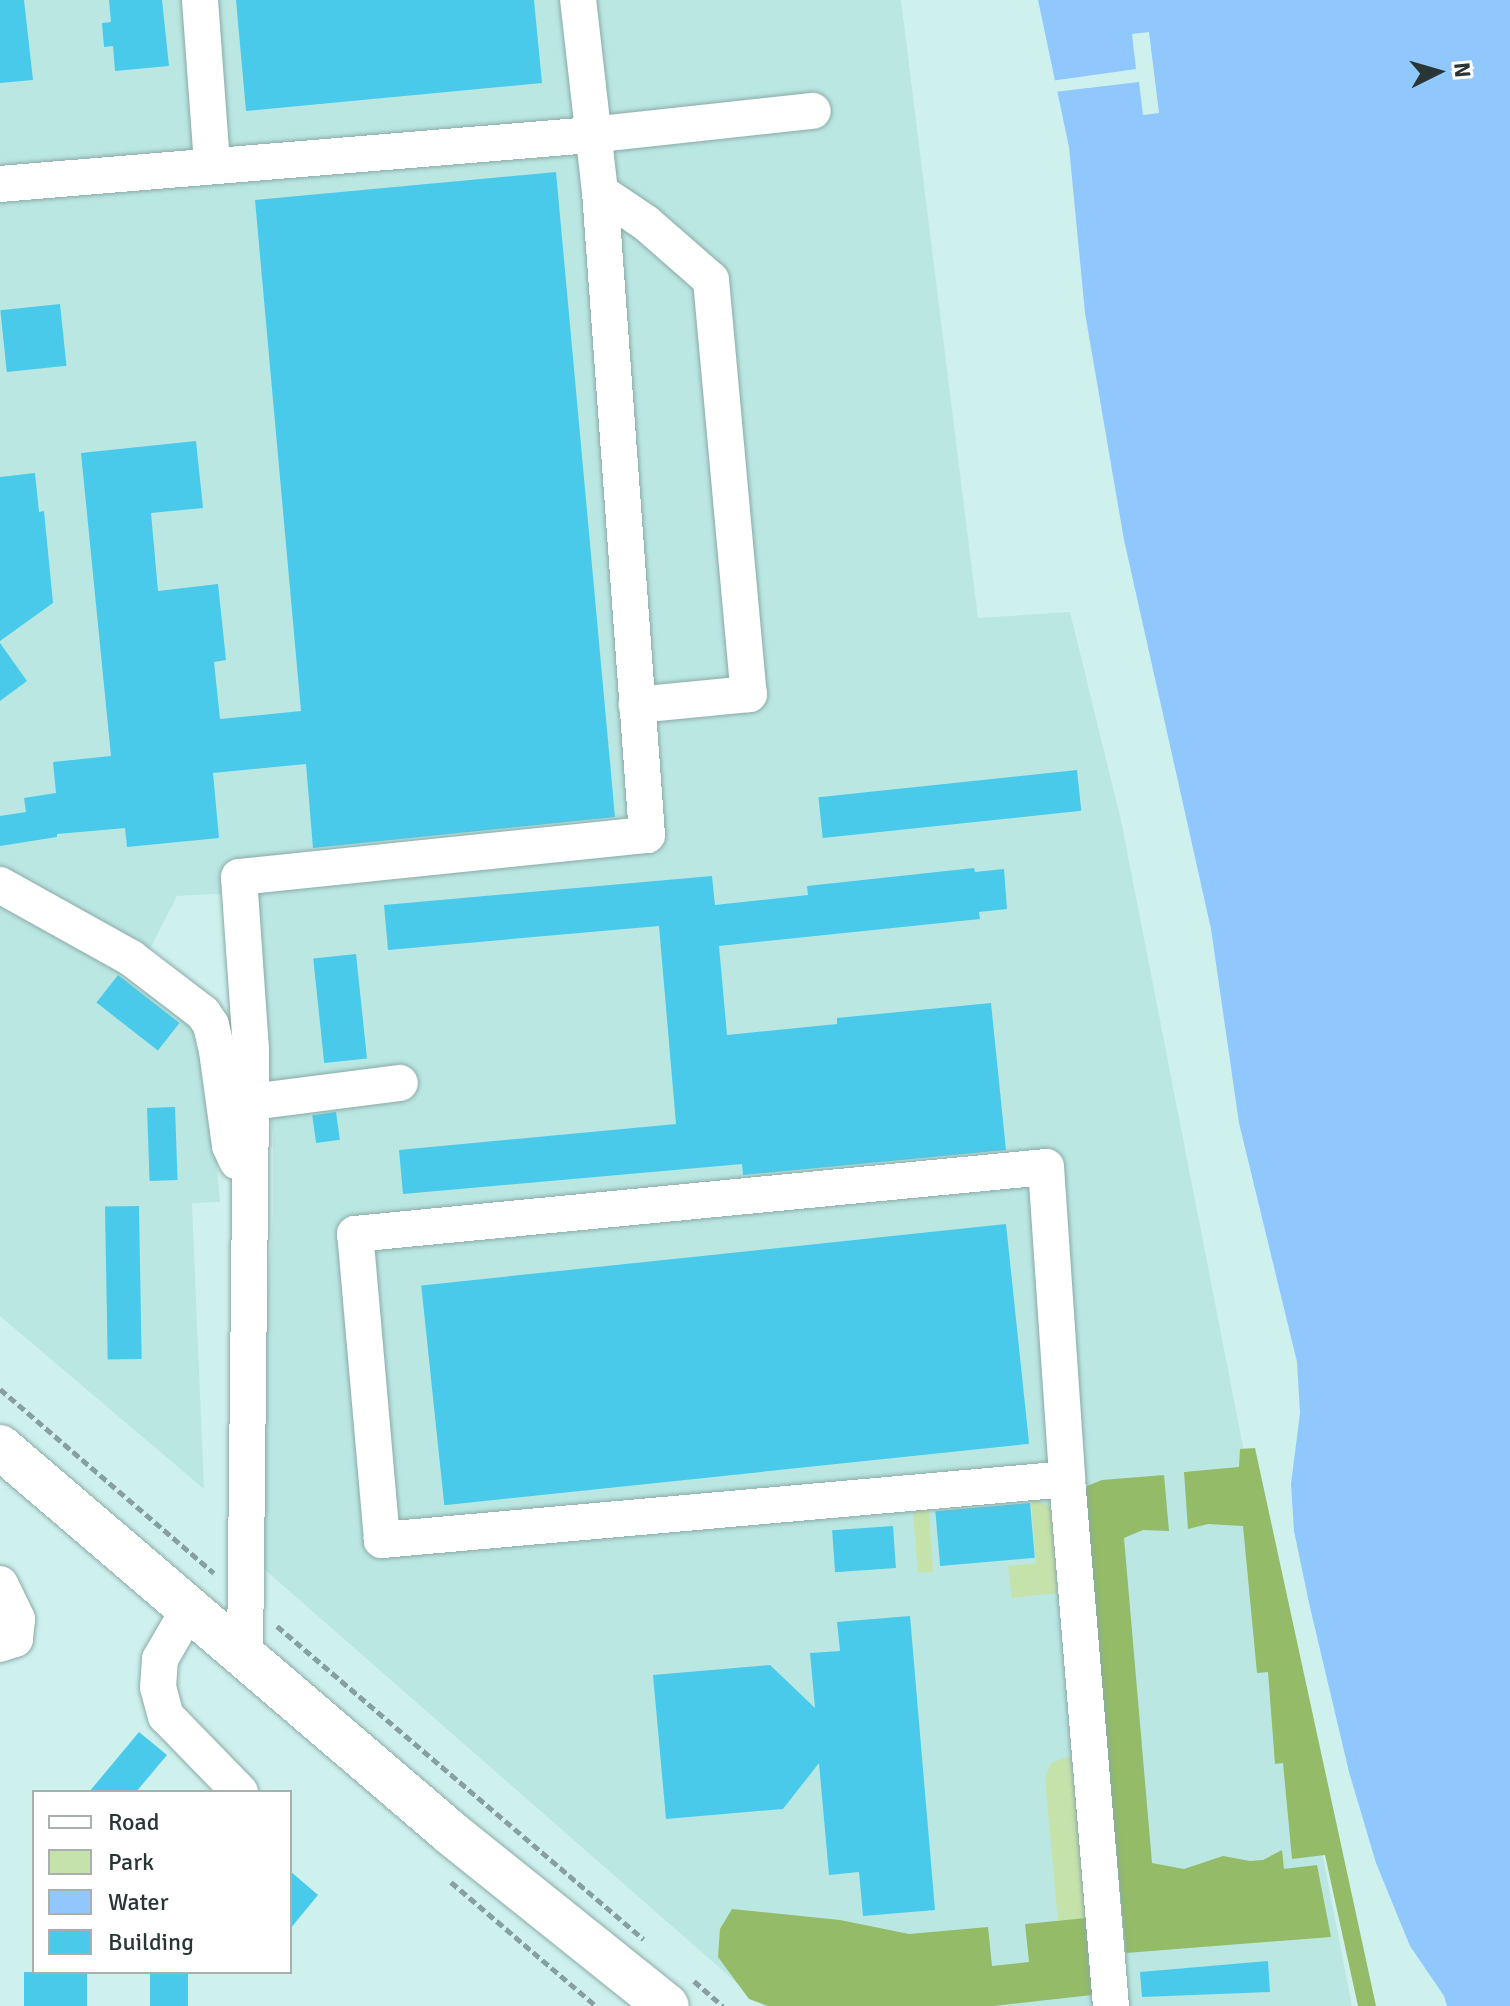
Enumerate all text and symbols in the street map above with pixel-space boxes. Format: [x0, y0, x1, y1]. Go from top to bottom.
north arrow [1398, 32, 1478, 112]
text: N [1448, 61, 1477, 79]
legend [32, 1790, 292, 1974]
text: Road [108, 1807, 159, 1837]
text: Park [108, 1847, 154, 1877]
text: Water [108, 1887, 168, 1917]
text: Building [108, 1927, 194, 1957]

